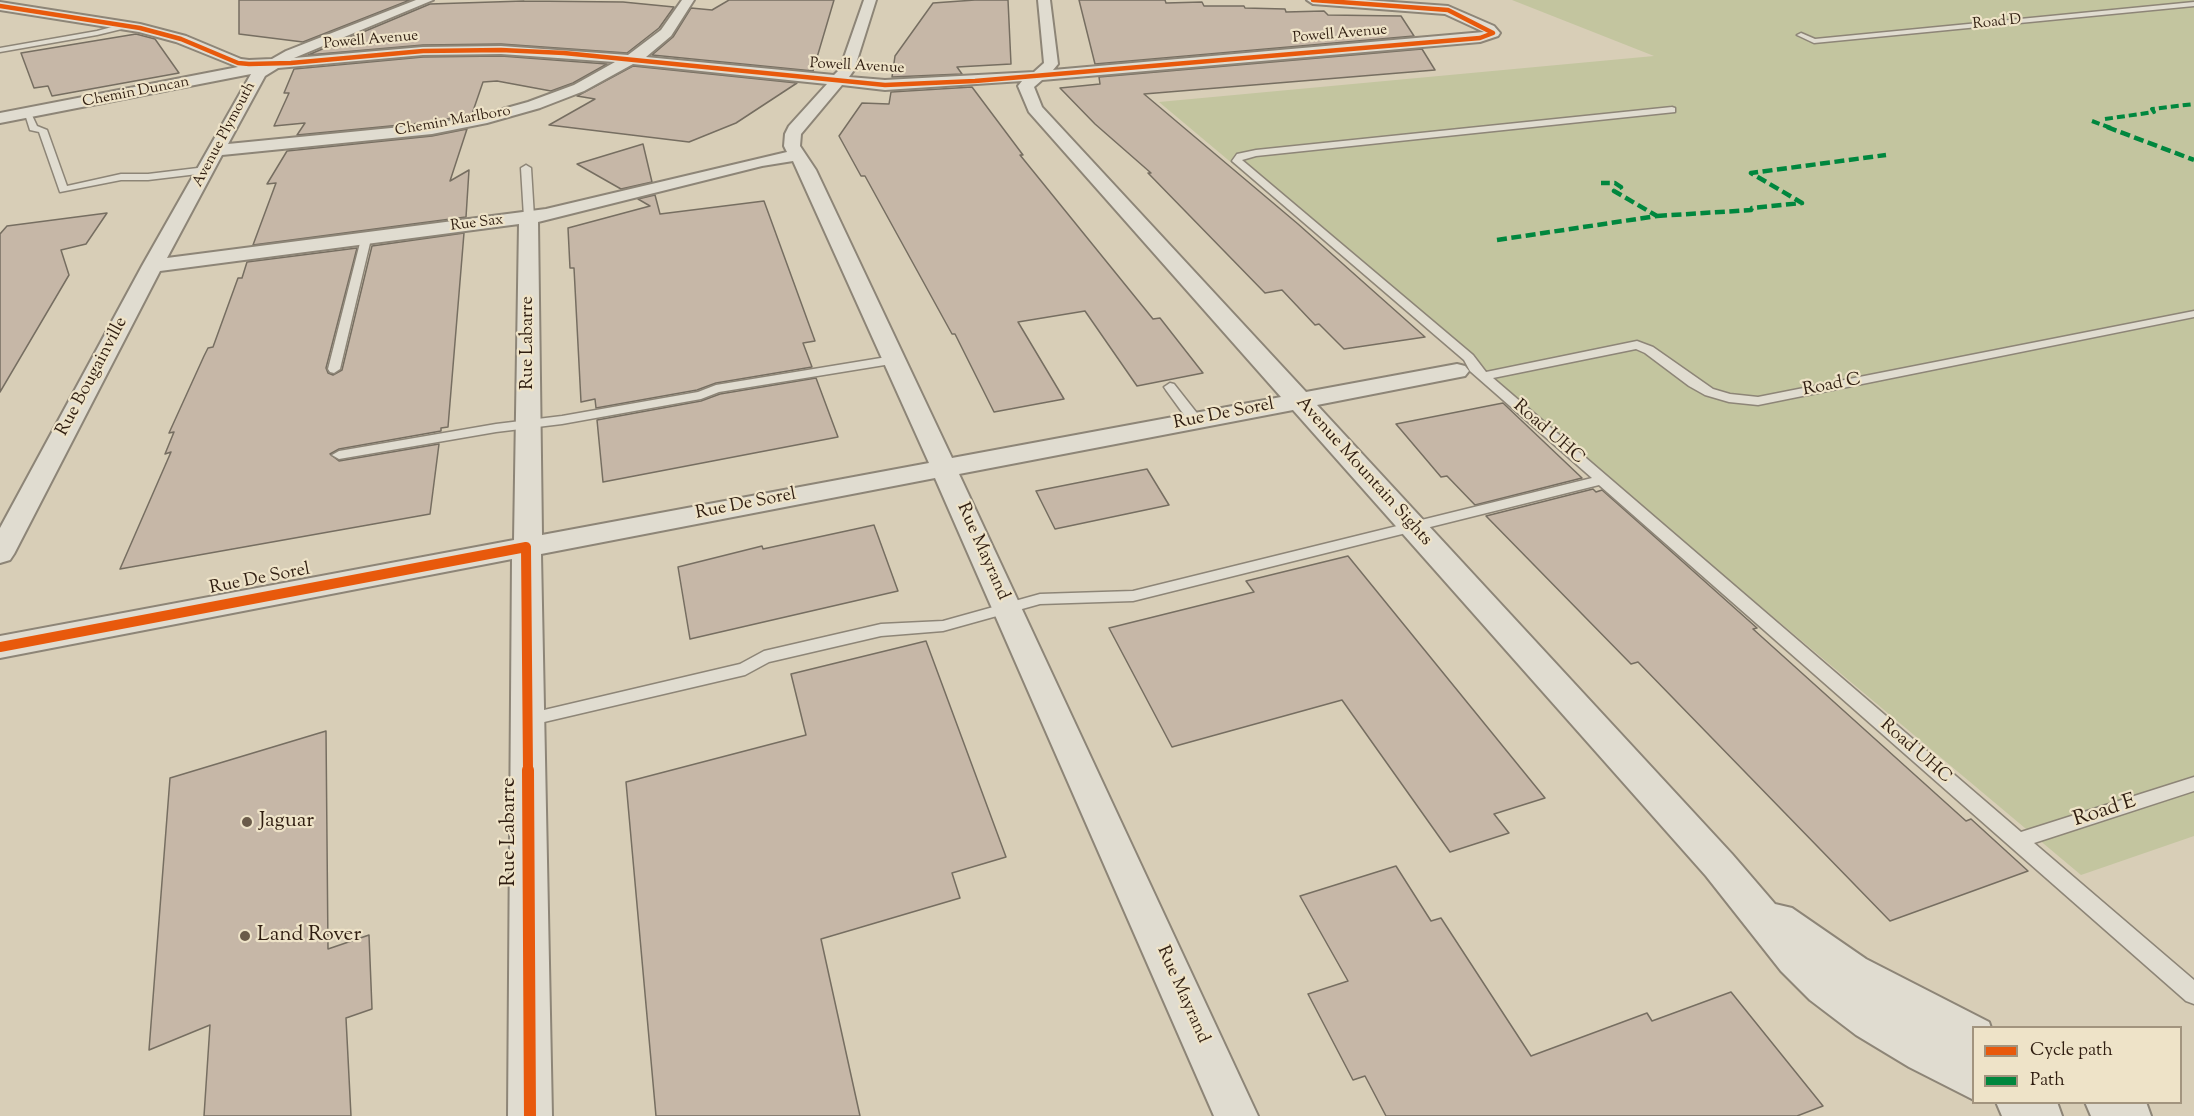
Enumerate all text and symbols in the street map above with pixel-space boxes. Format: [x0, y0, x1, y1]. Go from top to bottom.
street label: Road D [1972, 11, 2022, 35]
street label: Powell Avenue [1292, 22, 1388, 48]
street label: Powell Avenue [323, 28, 419, 54]
street label: Powell Avenue [809, 56, 905, 78]
street label: Chemin Duncan [81, 74, 191, 112]
street label: Avenue Plymouth [190, 79, 260, 191]
street label: Chemin Marlboro [394, 103, 512, 141]
street label: Rue Sax [449, 212, 505, 236]
street label: Rue Labarre [518, 296, 540, 390]
street label: Rue Bougainville [53, 314, 133, 440]
street label: Road C [1801, 370, 1863, 402]
street label: Avenue Mountain Sights [1290, 393, 1436, 551]
street label: Rue De Sorel [1172, 395, 1276, 435]
street label: Road UHC [1508, 396, 1588, 470]
street label: Rue De Sorel [694, 485, 798, 525]
street label: Rue Mayrand [951, 500, 1013, 604]
street label: Rue De Sorel [208, 560, 312, 600]
street label: Road UHC [1875, 715, 1955, 789]
street label: Rue Labarre [497, 777, 523, 887]
street label: Road E [2070, 790, 2140, 834]
place label: Jaguar [259, 809, 314, 835]
marker: Jaguar [240, 815, 254, 829]
place label: Land Rover [257, 923, 361, 949]
marker: Land Rover [238, 929, 252, 943]
street label: Rue Mayrand [1151, 943, 1213, 1047]
legend [1972, 1026, 2182, 1104]
text: Cycle path [2030, 1038, 2113, 1064]
text: Path [2030, 1068, 2065, 1094]

